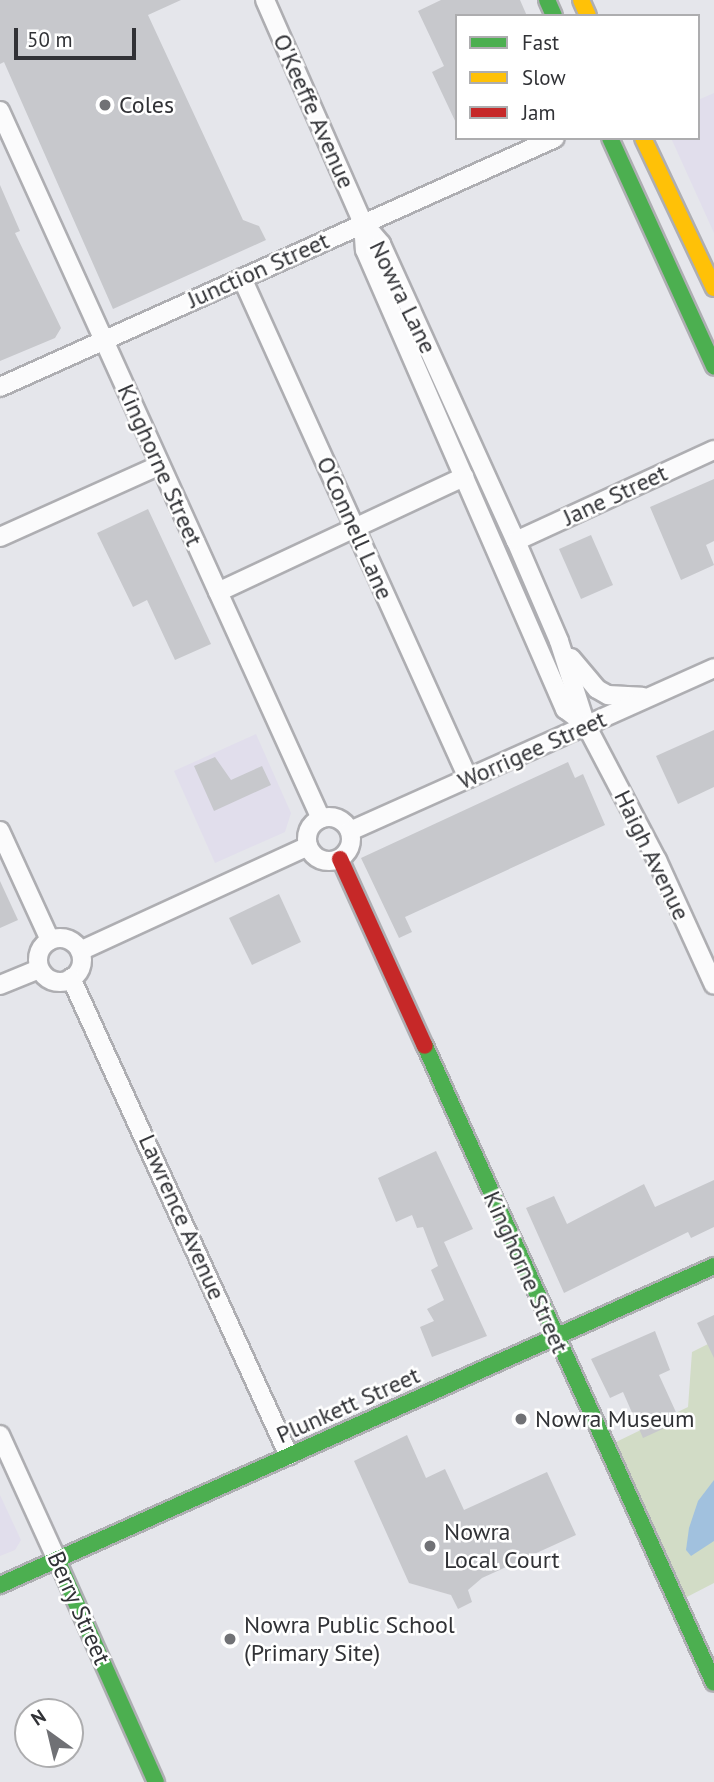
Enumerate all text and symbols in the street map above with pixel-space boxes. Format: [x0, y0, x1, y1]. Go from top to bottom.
scale bar [18, 14, 140, 58]
legend [455, 14, 700, 140]
text: 50 m [27, 26, 73, 53]
street label: O'Keeffe Avenue [267, 29, 361, 193]
text: Fast [522, 29, 559, 56]
text: Slow [522, 64, 566, 91]
place label: Coles [119, 91, 174, 119]
marker: Coles [97, 97, 113, 113]
text: Jam [522, 99, 556, 126]
street label: Junction Street [183, 226, 333, 314]
street label: Nowra Lane [363, 236, 443, 358]
street label: Kinghorne Street [111, 380, 209, 550]
street label: O'Connell Lane [311, 452, 399, 604]
street label: Jane Street [558, 458, 672, 532]
street label: Worrigee Street [453, 704, 611, 796]
street label: Haigh Avenue [608, 785, 696, 925]
street label: Lawrence Avenue [132, 1129, 232, 1305]
street label: Kinghorne Street [477, 1187, 575, 1357]
street label: Plunkett Street [272, 1361, 424, 1449]
place label: Nowra Museum [535, 1405, 695, 1433]
marker: Nowra Museum [513, 1411, 529, 1427]
place label: Nowra Local Court [444, 1518, 560, 1574]
marker: Nowra Local Court [422, 1538, 438, 1554]
street label: Berry Street [41, 1547, 117, 1669]
place label: Nowra Public School (Primary Site) [244, 1611, 455, 1667]
marker: Nowra Public School (Primary Site) [222, 1631, 238, 1647]
north arrow [14, 1698, 84, 1768]
text: N [26, 1704, 50, 1731]

